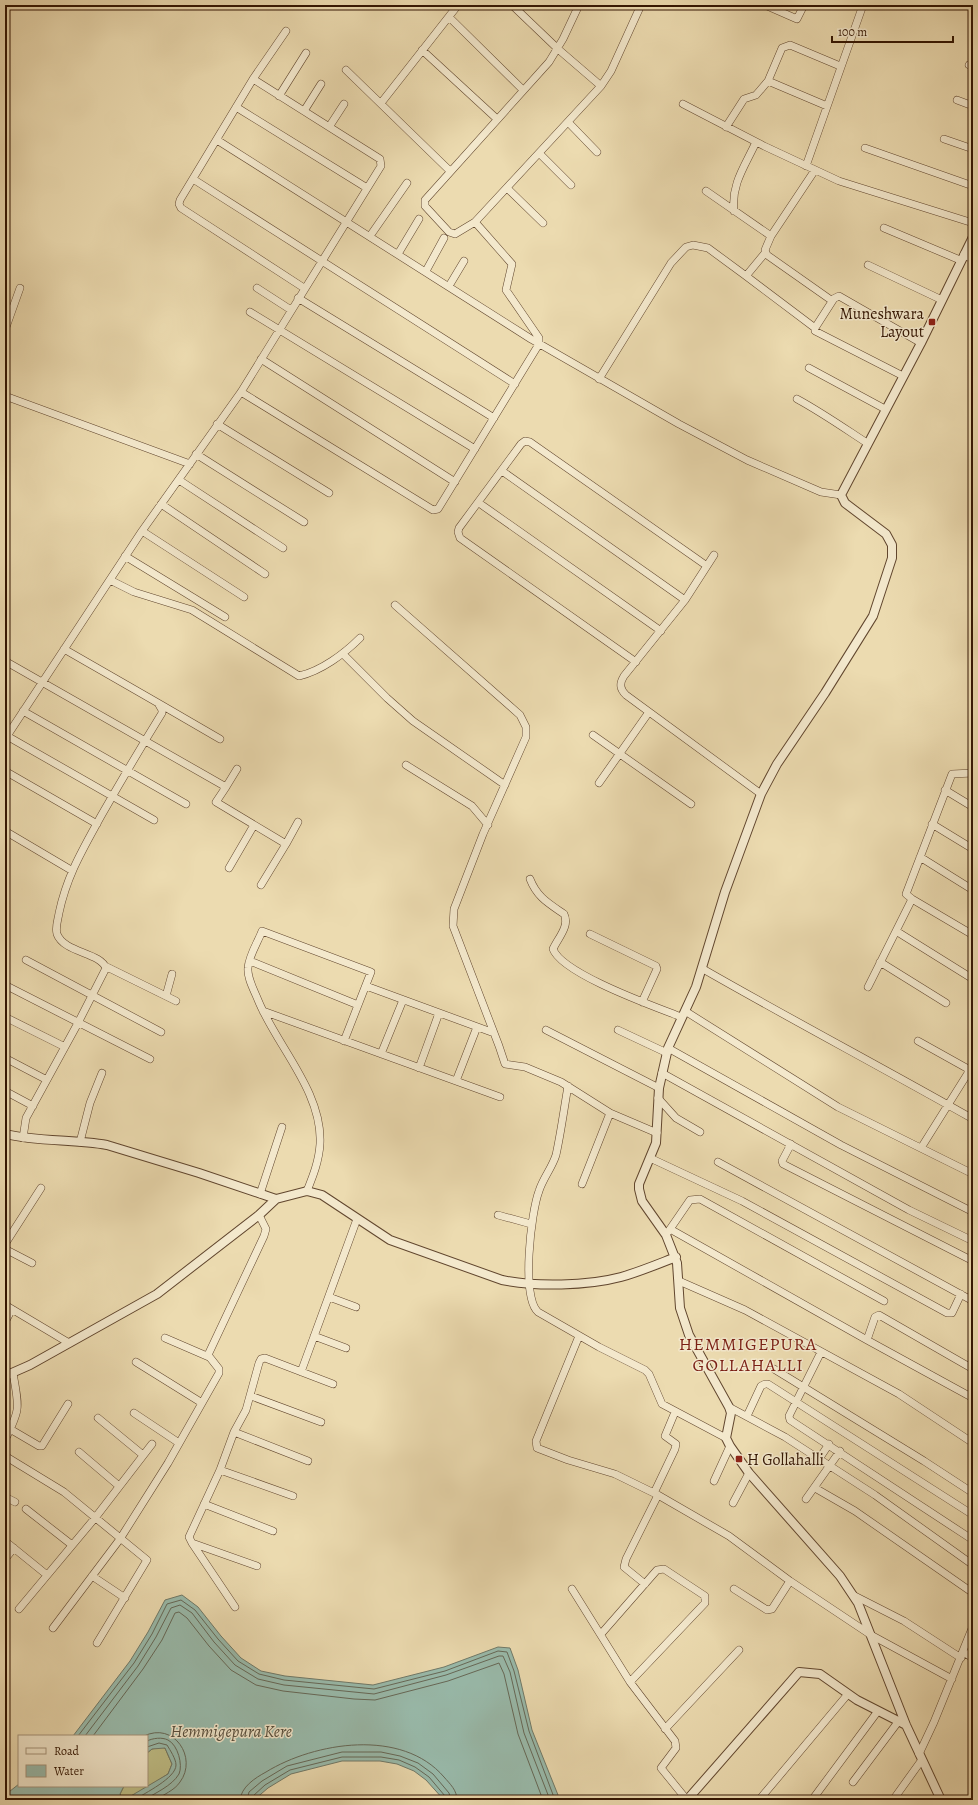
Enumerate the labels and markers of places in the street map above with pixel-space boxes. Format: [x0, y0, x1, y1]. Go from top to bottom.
place label: Muneshwara Layout [840, 303, 925, 343]
marker: Muneshwara Layout [927, 317, 937, 327]
place label: H Gollahalli [747, 1449, 824, 1471]
marker: H Gollahalli [734, 1454, 744, 1464]

